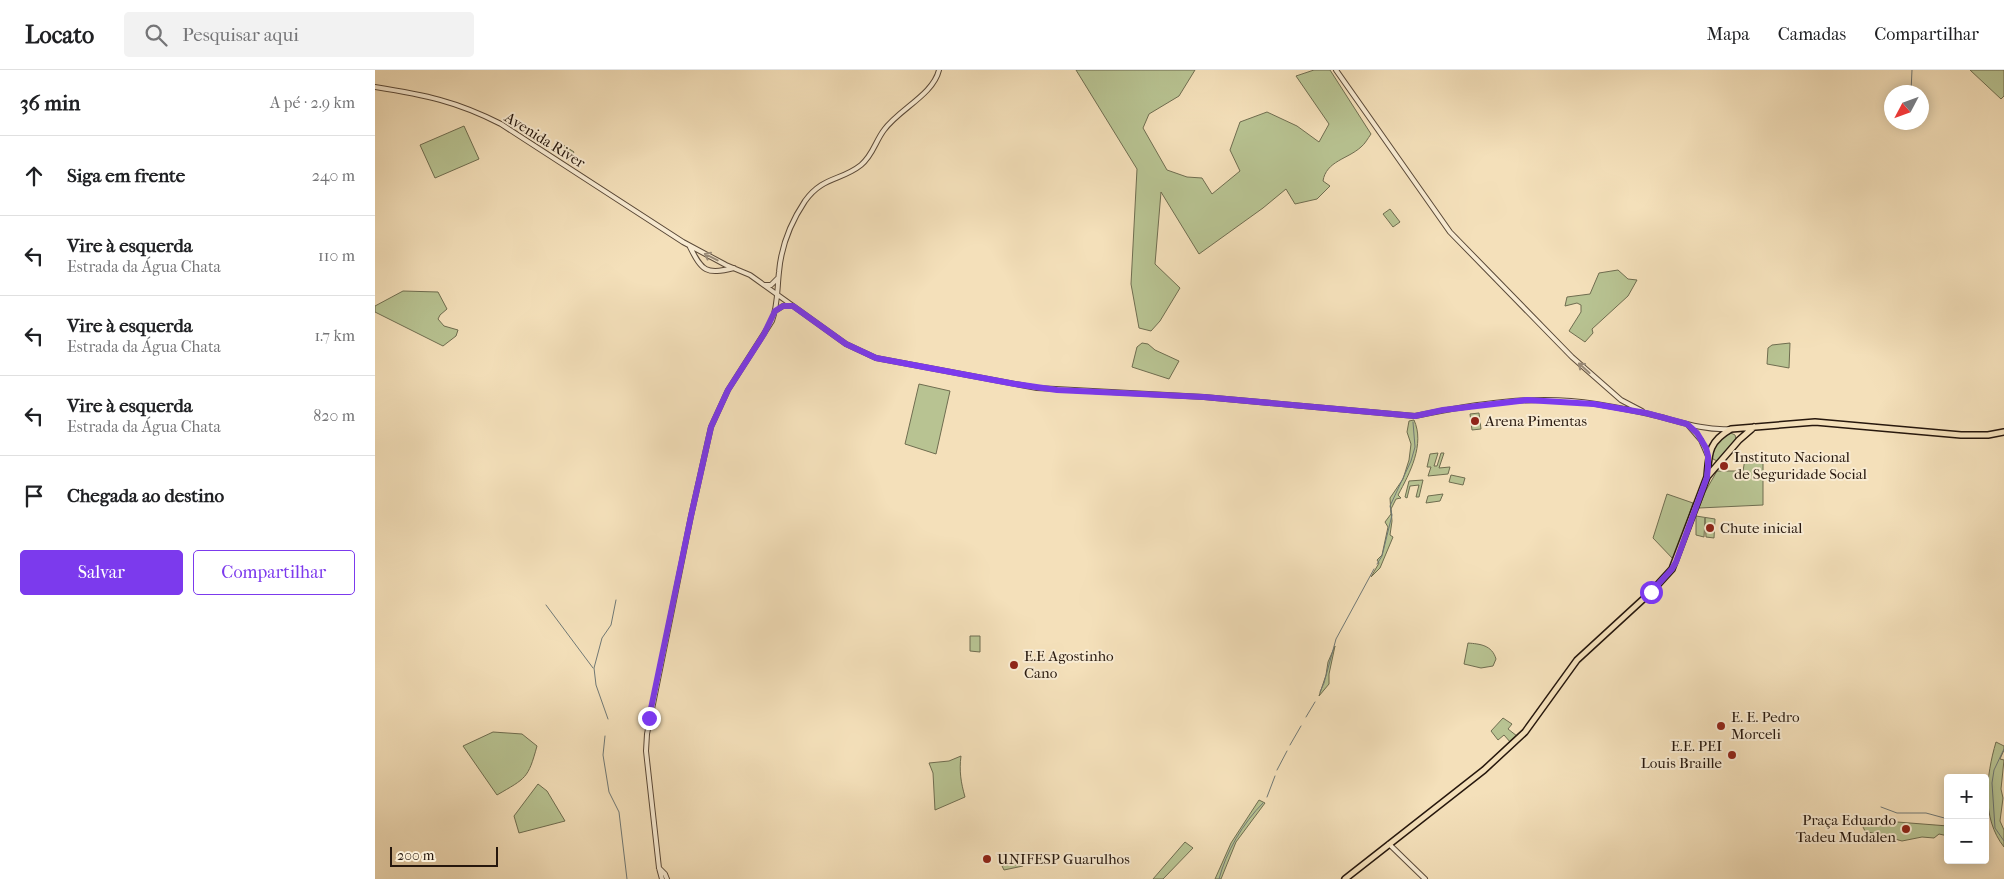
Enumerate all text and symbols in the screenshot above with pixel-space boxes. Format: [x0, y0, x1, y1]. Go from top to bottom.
search box [124, 12, 474, 57]
text: Locato [25, 21, 94, 49]
icon: search [142, 21, 170, 49]
text: Pesquisar aqui [182, 24, 299, 46]
text: Mapa [1707, 24, 1750, 45]
text: Camadas [1778, 24, 1846, 45]
text: Compartilhar [1874, 24, 1979, 45]
north arrow [1884, 85, 1929, 130]
text: 36 min [20, 91, 80, 115]
text: A pé · 2.9 km [270, 93, 355, 112]
street label: Avenida River [501, 108, 589, 172]
icon: ahead [20, 162, 48, 190]
text: Siga em frente [67, 165, 185, 187]
text: 240 m [312, 166, 355, 185]
text: Vire à esquerda [67, 235, 193, 257]
icon: left [20, 242, 48, 270]
text: 110 m [318, 246, 355, 265]
one-way arrow [704, 252, 719, 261]
text: Estrada da Água Chata [67, 257, 221, 276]
text: Vire à esquerda [67, 315, 193, 337]
icon: left [20, 322, 48, 350]
text: 1.7 km [314, 326, 355, 345]
text: Estrada da Água Chata [67, 337, 221, 356]
one-way arrow [1577, 362, 1590, 374]
text: Vire à esquerda [67, 395, 193, 417]
icon: left [20, 402, 48, 430]
text: 820 m [313, 406, 355, 425]
place label: Arena Pimentas [1484, 412, 1587, 430]
marker: Arena Pimentas [1469, 415, 1481, 427]
text: Estrada da Água Chata [67, 417, 221, 436]
place label: Instituto Nacional de Seguridade Social [1734, 448, 1867, 483]
marker: Instituto Nacional de Seguridade Social [1718, 460, 1730, 472]
icon: arrive [20, 482, 48, 510]
text: Chegada ao destino [67, 485, 224, 507]
place label: Chute inicial [1720, 519, 1802, 537]
marker: Chute inicial [1704, 522, 1716, 534]
button: Salvar [20, 550, 183, 595]
button: Compartilhar [193, 550, 355, 595]
route start [1640, 581, 1663, 604]
place label: E.E Agostinho Cano [1024, 647, 1114, 682]
marker: E.E Agostinho Cano [1008, 659, 1020, 671]
route end [638, 707, 661, 730]
place label: E. E. Pedro Morceli [1731, 708, 1800, 743]
marker: E. E. Pedro Morceli [1715, 720, 1727, 732]
place label: E.E. PEI Louis Braille [1641, 737, 1723, 772]
marker: E.E. PEI Louis Braille [1726, 749, 1738, 761]
map controls [1944, 774, 1989, 864]
button: + [1944, 774, 1989, 819]
place label: Praça Eduardo Tadeu Mudalen [1796, 811, 1896, 846]
button: − [1944, 819, 1989, 864]
marker: Praça Eduardo Tadeu Mudalen [1900, 823, 1912, 835]
scale bar [390, 844, 497, 867]
text: 200 m [397, 847, 434, 864]
place label: UNIFESP Guarulhos [997, 850, 1130, 868]
marker: UNIFESP Guarulhos [981, 853, 993, 865]

